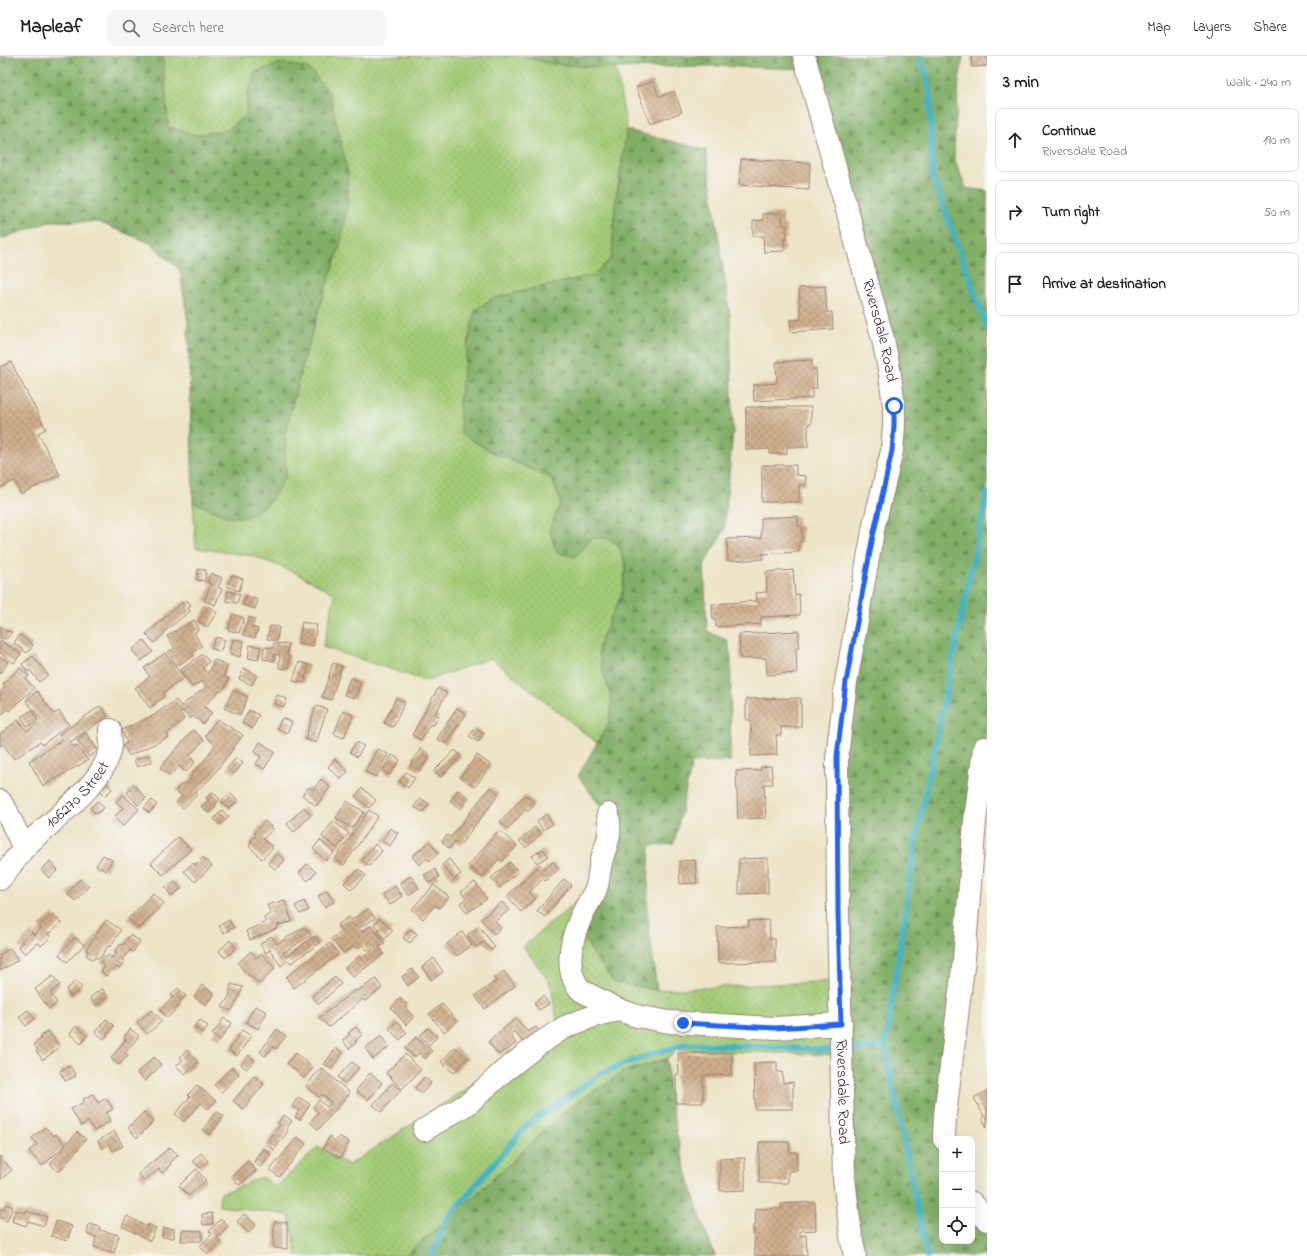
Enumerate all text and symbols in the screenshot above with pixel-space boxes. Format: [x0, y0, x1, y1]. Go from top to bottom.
search box [106, 10, 386, 46]
text: Mapleaf [20, 14, 82, 41]
icon: search [120, 17, 142, 39]
text: Search here [152, 17, 224, 39]
text: Map [1147, 17, 1171, 38]
text: Layers [1193, 17, 1231, 38]
text: Share [1253, 17, 1287, 38]
text: 3 min [1003, 70, 1039, 95]
text: Walk · 240 m [1226, 73, 1291, 92]
text: Continue [1042, 120, 1096, 142]
icon: ahead [1004, 129, 1026, 151]
text: 190 m [1263, 131, 1290, 150]
text: Riversdale Road [1042, 142, 1127, 161]
icon: right [1004, 201, 1026, 223]
text: Turn right [1042, 201, 1100, 223]
text: 50 m [1264, 203, 1290, 222]
icon: arrive [1004, 273, 1026, 295]
text: Arrive at destination [1042, 273, 1166, 295]
street label: Riversdale Road [855, 277, 903, 383]
route start [885, 397, 903, 415]
street label: 106270 Street [41, 757, 117, 834]
route end [674, 1014, 692, 1032]
street label: Riversdale Road [829, 1039, 855, 1145]
map controls [939, 1136, 975, 1244]
button: + [939, 1136, 975, 1172]
button: − [939, 1172, 975, 1208]
button: locate [939, 1208, 975, 1244]

